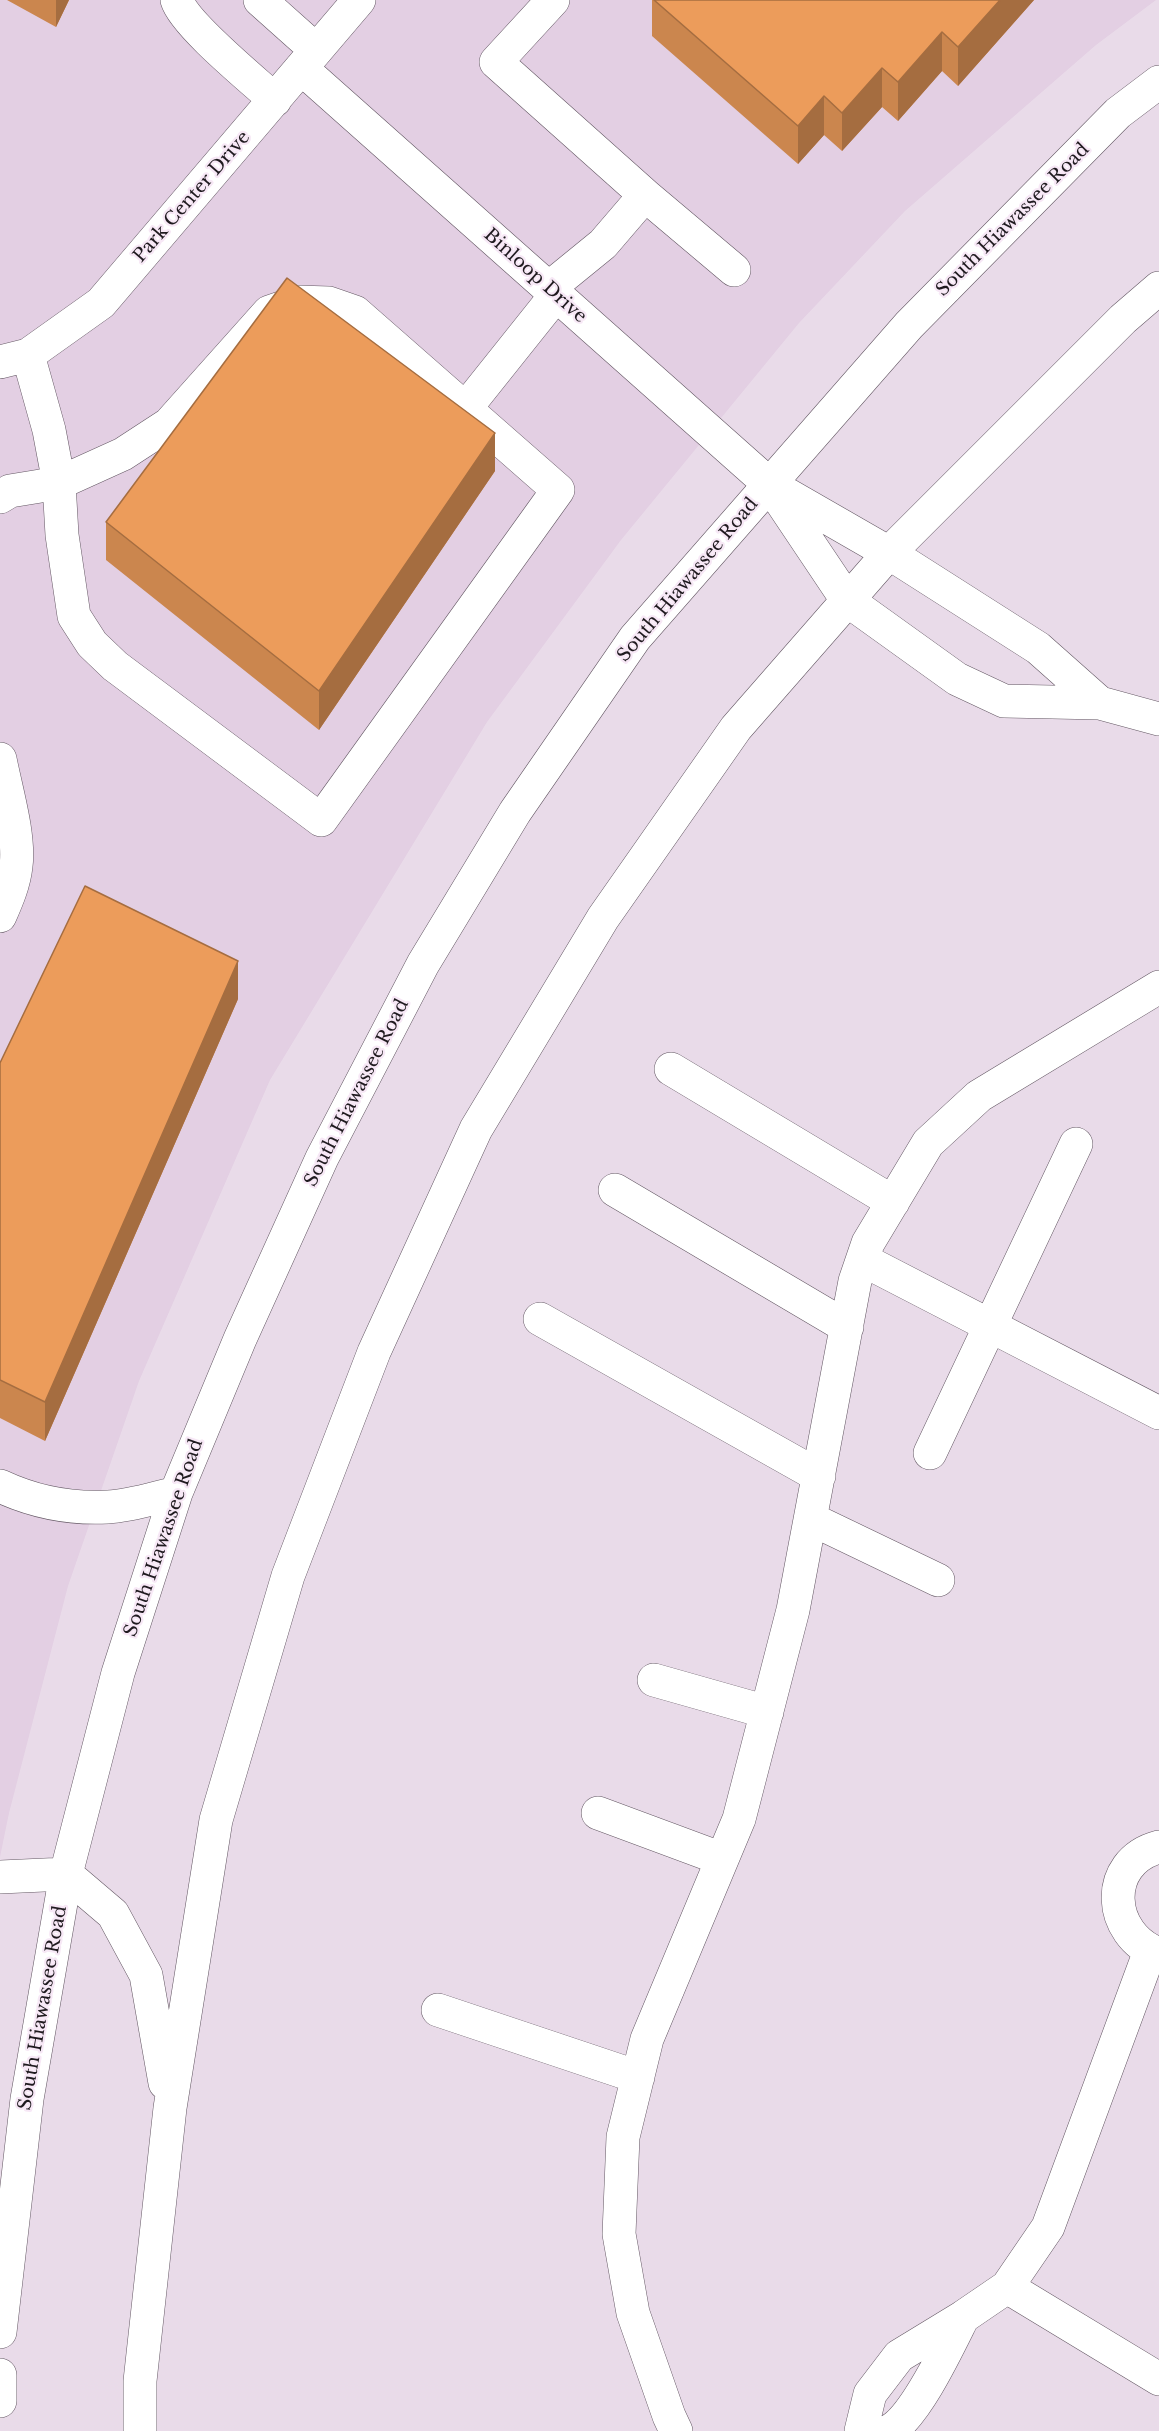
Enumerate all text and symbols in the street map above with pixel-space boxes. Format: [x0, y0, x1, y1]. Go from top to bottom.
street label: Park Center Drive [129, 127, 255, 267]
street label: South Hiawassee Road [932, 139, 1094, 301]
street label: Binloop Drive [479, 224, 591, 328]
street label: South Hiawassee Road [613, 494, 763, 666]
street label: South Hiawassee Road [300, 996, 414, 1190]
street label: South Hiawassee Road [120, 1436, 208, 1640]
street label: South Hiawassee Road [14, 1904, 72, 2112]

